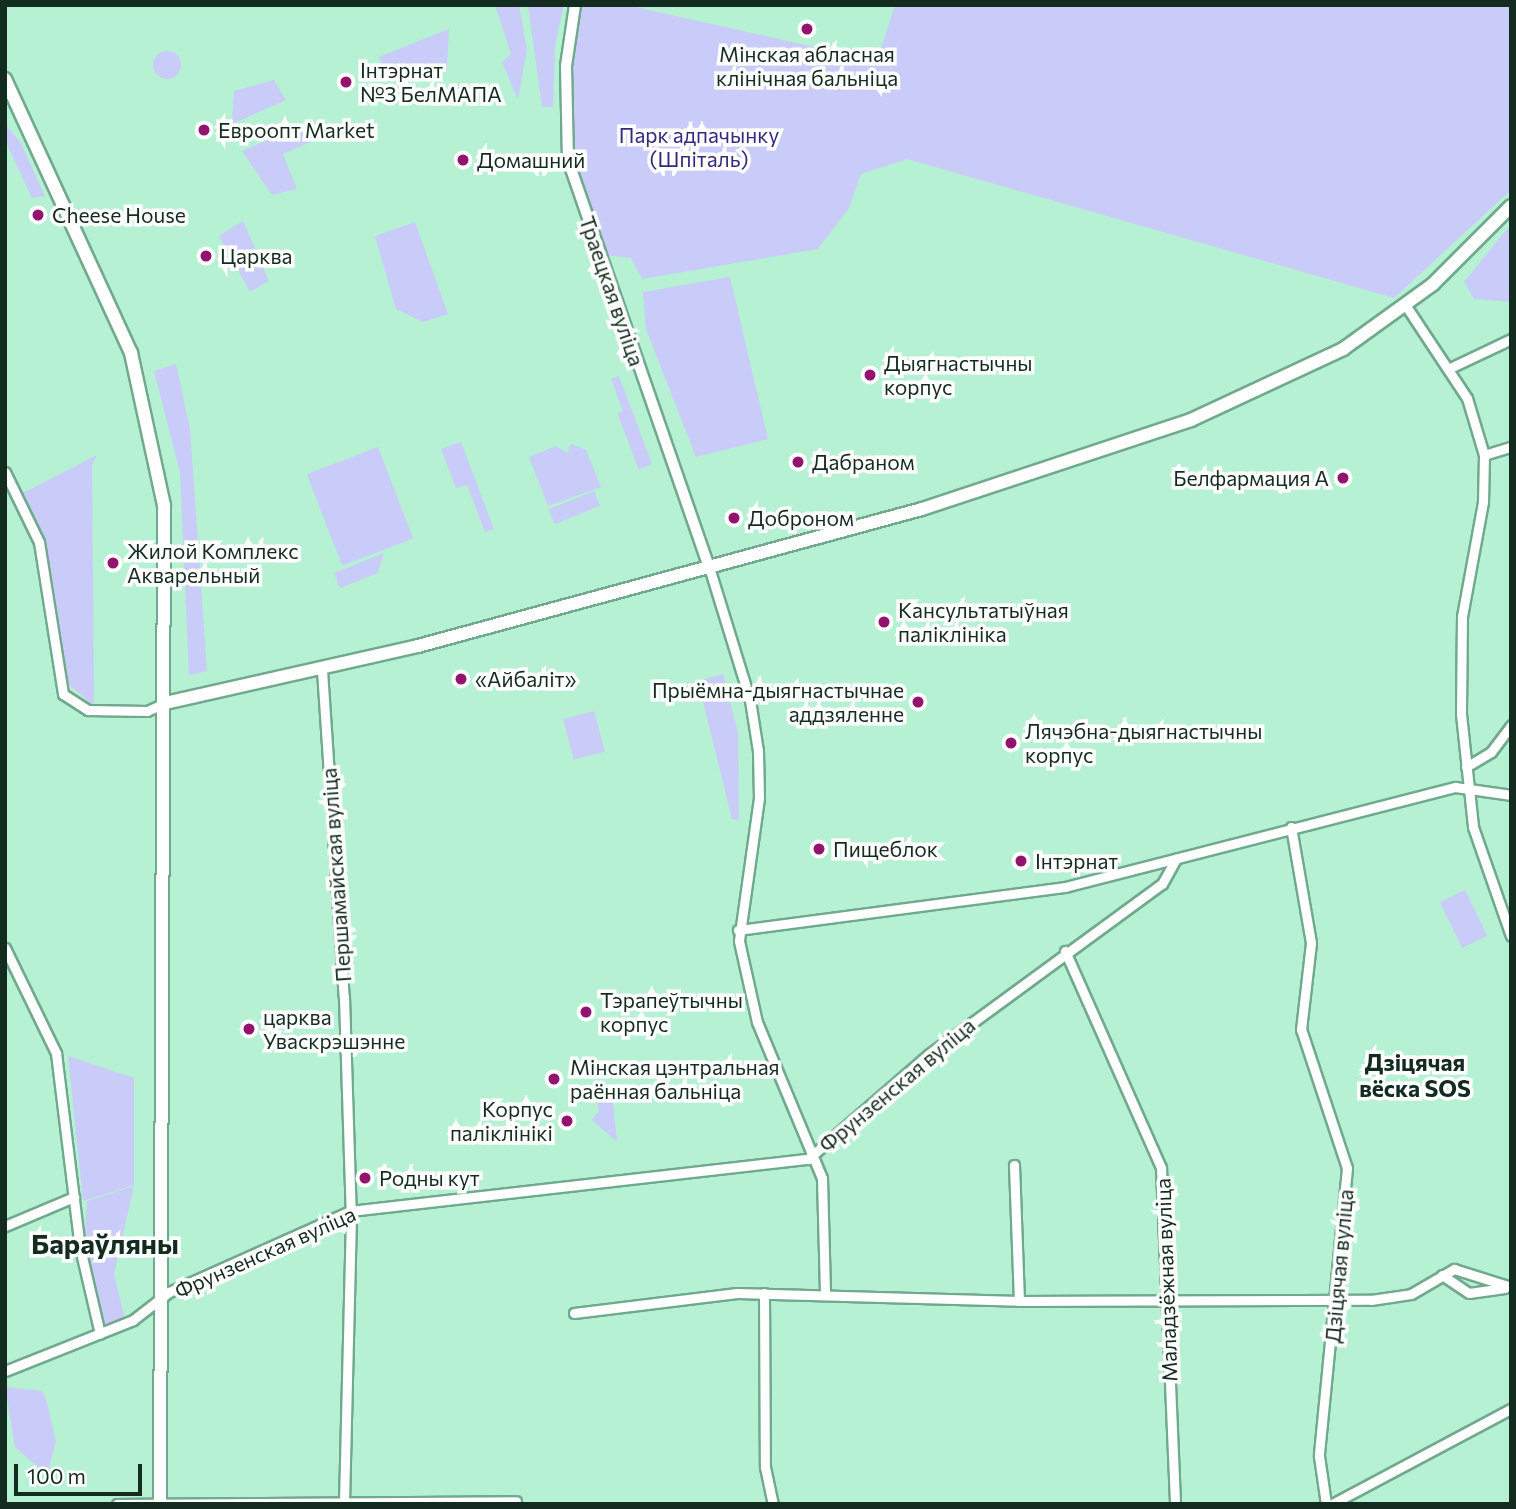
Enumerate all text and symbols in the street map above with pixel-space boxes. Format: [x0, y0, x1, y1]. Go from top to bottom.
marker: Мінская абласная клінічная бальніца [797, 19, 817, 39]
place label: Мінская абласная клінічная бальніца [716, 41, 898, 91]
place label: Інтэрнат №3 БелМАПА [360, 57, 502, 107]
marker: Інтэрнат №3 БелМАПА [338, 74, 354, 90]
place label: Евроопт Market [218, 117, 375, 143]
marker: Евроопт Market [196, 122, 212, 138]
park label: Парк адпачынку (Шпіталь) [619, 122, 779, 172]
place label: Домашний [477, 147, 585, 173]
marker: Домашний [455, 152, 471, 168]
place label: Cheese House [52, 202, 186, 228]
marker: Cheese House [30, 207, 46, 223]
street label: Траецкая вуліца [574, 213, 650, 369]
place label: Царква [220, 243, 292, 269]
marker: Царква [198, 248, 214, 264]
place label: Дыягнастычны корпус [884, 350, 1033, 400]
marker: Дыягнастычны корпус [862, 367, 878, 383]
place label: Дабраном [812, 449, 915, 475]
marker: Дабраном [790, 454, 806, 470]
place label: Белфармация А [1173, 465, 1329, 491]
marker: Белфармация А [1335, 470, 1351, 486]
place label: Доброном [748, 505, 854, 531]
marker: Доброном [726, 510, 742, 526]
place label: Жилой Комплекс Акварельный [127, 538, 299, 588]
marker: Жилой Комплекс Акварельный [105, 555, 121, 571]
place label: Кансультатыўная паліклініка [898, 597, 1069, 647]
marker: Кансультатыўная паліклініка [876, 614, 892, 630]
place label: «Айбаліт» [475, 666, 576, 692]
marker: «Айбаліт» [453, 671, 469, 687]
place label: Прыёмна-дыягнастычнае аддзяленне [652, 677, 904, 727]
marker: Прыёмна-дыягнастычнае аддзяленне [910, 694, 926, 710]
place label: Лячэбна-дыягнастычны корпус [1025, 718, 1262, 768]
marker: Лячэбна-дыягнастычны корпус [1003, 735, 1019, 751]
street label: Першамайская вуліца [316, 767, 356, 983]
place label: Пищеблок [833, 836, 938, 862]
marker: Пищеблок [811, 841, 827, 857]
place label: Інтэрнат [1035, 848, 1118, 874]
marker: Інтэрнат [1013, 853, 1029, 869]
place label: Тэрапеўтычны корпус [600, 987, 743, 1037]
place label: царква Уваскрэшэнне [263, 1004, 405, 1054]
marker: Тэрапеўтычны корпус [578, 1004, 594, 1020]
street label: Фрунзенская вуліца [814, 1013, 980, 1157]
marker: царква Уваскрэшэнне [241, 1021, 257, 1037]
district label: Дзіцячая вёска SOS [1359, 1048, 1471, 1102]
place label: Мінская цэнтральная раённая бальніца [570, 1054, 780, 1104]
marker: Мінская цэнтральная раённая бальніца [544, 1069, 564, 1089]
place label: Корпус паліклінікі [450, 1096, 553, 1146]
marker: Корпус паліклінікі [559, 1113, 575, 1129]
place label: Родны кут [379, 1165, 480, 1191]
marker: Родны кут [357, 1170, 373, 1186]
street label: Маладзёжная вуліца [1150, 1178, 1182, 1382]
street label: Дзіцячая вуліца [1320, 1188, 1358, 1344]
street label: Фрунзенская вуліца [171, 1201, 359, 1303]
district label: Бараўляны [31, 1226, 179, 1260]
scale bar [18, 1450, 145, 1494]
text: 100 m [27, 1463, 86, 1488]

